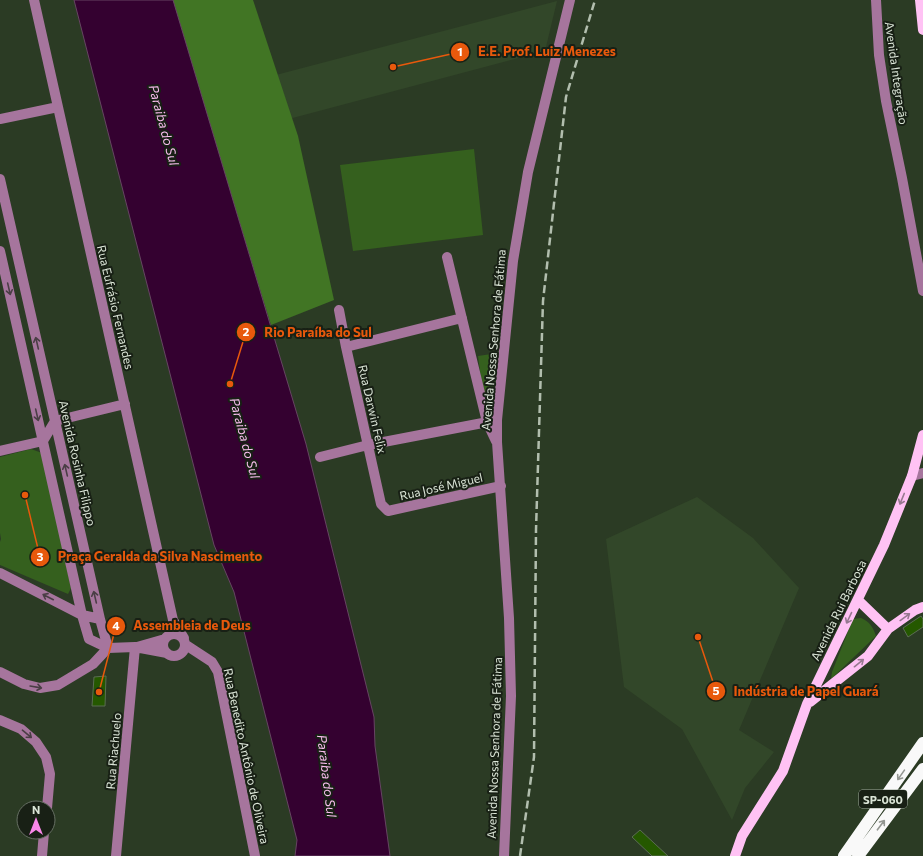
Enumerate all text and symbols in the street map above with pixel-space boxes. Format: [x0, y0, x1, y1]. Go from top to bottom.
street label: Avenida Integração [883, 21, 911, 125]
callout: E.E. Prof. Luiz Menezes [450, 39, 624, 64]
text: E.E. Prof. Luiz Menezes [478, 43, 616, 59]
text: 1 [457, 44, 463, 58]
water label: Paraiba do Sul [146, 83, 183, 168]
street label: Rua Eufrásio Fernandes [95, 243, 137, 371]
street label: Avenida Nossa Senhora de Fátima [478, 249, 508, 431]
one-way arrow [5, 282, 13, 295]
callout: Rio Paraíba do Sul [236, 319, 380, 344]
text: 2 [243, 324, 250, 338]
text: Rio Paraíba do Sul [264, 324, 372, 340]
one-way arrow [33, 337, 41, 350]
street label: Rua Darwin Felix [356, 363, 390, 455]
water label: Paraiba do Sul [227, 396, 264, 481]
street label: Avenida Rosinha Filippo [57, 399, 99, 527]
one-way arrow [34, 409, 42, 422]
one-way arrow [62, 464, 70, 477]
street label: Rua José Miguel [398, 470, 484, 503]
one-way arrow [898, 492, 906, 504]
callout: Praça Geralda da Silva Nascimento [30, 544, 271, 569]
text: Praça Geralda da Silva Nascimento [58, 548, 263, 564]
text: 3 [37, 549, 44, 563]
street label: Avenida Rui Barbosa [808, 557, 868, 663]
one-way arrow [91, 590, 98, 603]
one-way arrow [42, 593, 54, 600]
one-way arrow [845, 611, 852, 623]
callout: Assembleia de Deus [106, 613, 259, 638]
one-way arrow [900, 613, 911, 621]
text: Assembleia de Deus [133, 617, 251, 633]
text: 4 [112, 618, 120, 632]
street label: Avenida Nossa Senhora de Fátima [484, 657, 504, 839]
one-way arrow [854, 658, 865, 667]
street label: Rua Benedito Antônio de Oliveira [222, 667, 272, 845]
callout: Indústria de Papel Guará [706, 679, 887, 704]
one-way arrow [29, 683, 42, 691]
text: 5 [713, 683, 720, 697]
text: Indústria de Papel Guará [734, 683, 879, 699]
street label: Rua Riachuelo [103, 712, 123, 790]
one-way arrow [21, 730, 32, 739]
water label: Paraiba do Sul [314, 734, 340, 819]
one-way arrow [897, 769, 905, 780]
road number: SP-060 [859, 790, 907, 808]
north arrow [16, 800, 56, 840]
text: N [32, 803, 40, 816]
one-way arrow [877, 819, 886, 830]

